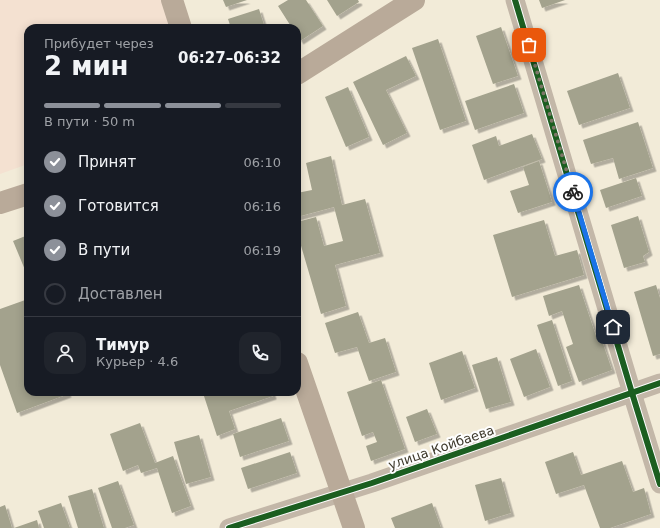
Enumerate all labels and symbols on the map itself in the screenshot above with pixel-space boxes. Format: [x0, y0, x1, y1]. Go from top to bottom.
pin [512, 28, 546, 62]
courier [553, 172, 593, 212]
pin [596, 310, 630, 344]
street label: улица Койбаева [386, 422, 496, 473]

